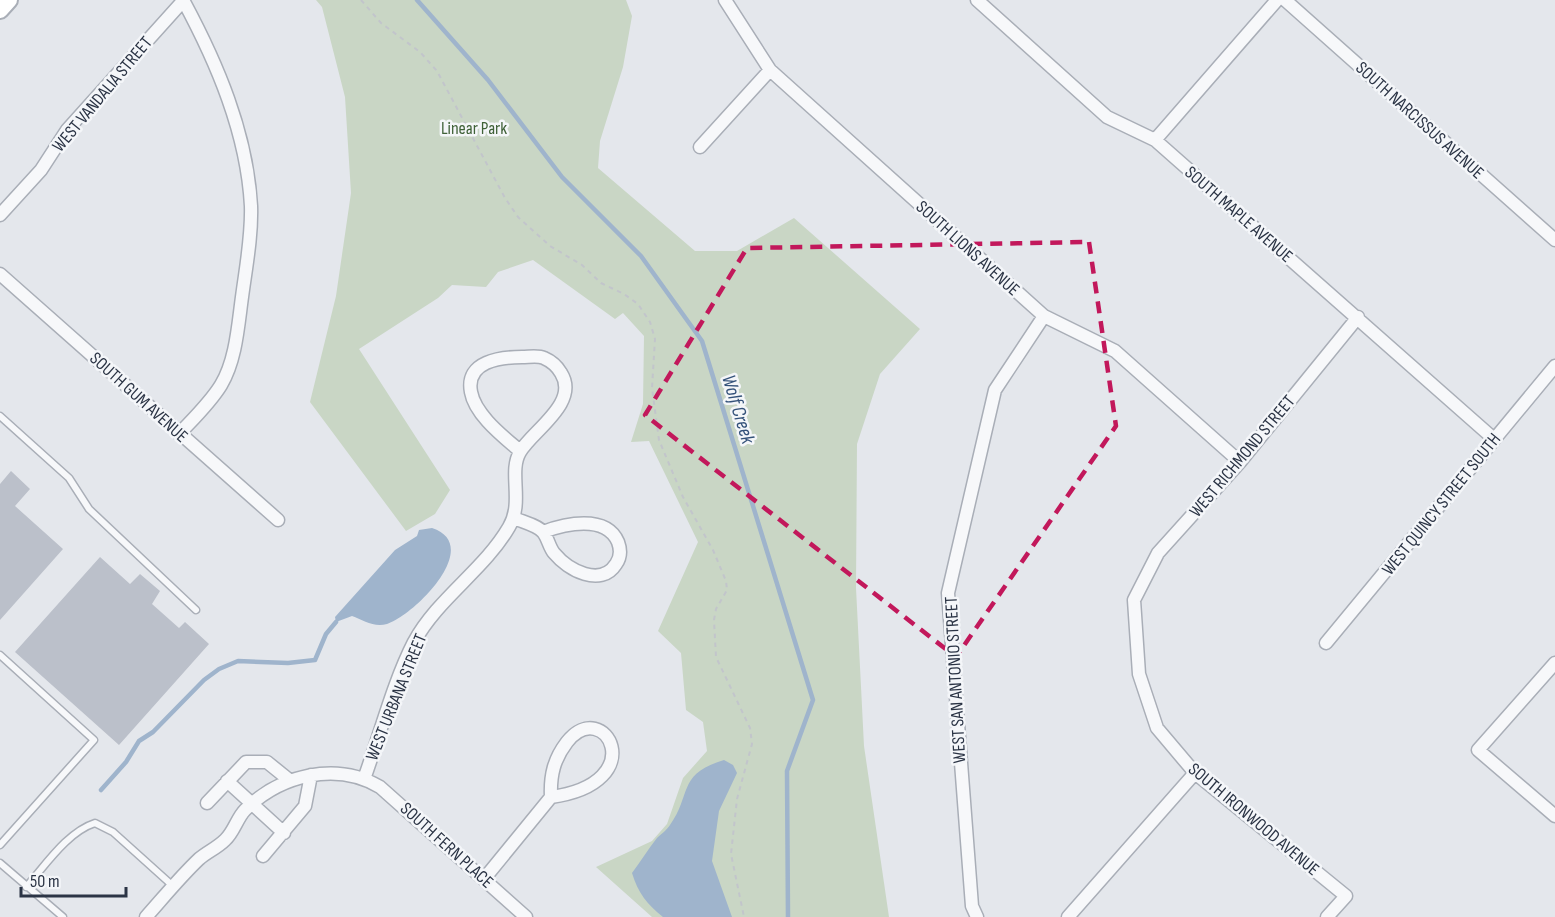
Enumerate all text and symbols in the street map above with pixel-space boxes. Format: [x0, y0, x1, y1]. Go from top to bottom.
street label: WEST VANDALIA STREET [48, 32, 157, 156]
street label: SOUTH NARCISSUS AVENUE [1351, 57, 1488, 183]
park label: Linear Park [441, 118, 507, 139]
street label: SOUTH MAPLE AVENUE [1180, 162, 1297, 267]
street label: SOUTH LIONS AVENUE [912, 196, 1024, 300]
street label: SOUTH GUM AVENUE [85, 348, 192, 447]
water label: Wolf Creek [716, 372, 760, 447]
street label: WEST RICHMOND STREET [1185, 391, 1299, 521]
street label: WEST QUINCY STREET SOUTH [1378, 429, 1505, 580]
street label: WEST SAN ANTONIO STREET [941, 596, 970, 764]
street label: WEST URBANA STREET [361, 631, 431, 764]
street label: SOUTH IRONWOOD AVENUE [1184, 759, 1323, 880]
street label: SOUTH FERN PLACE [396, 798, 497, 893]
scale bar [21, 860, 126, 898]
text: 50 m [30, 871, 60, 892]

